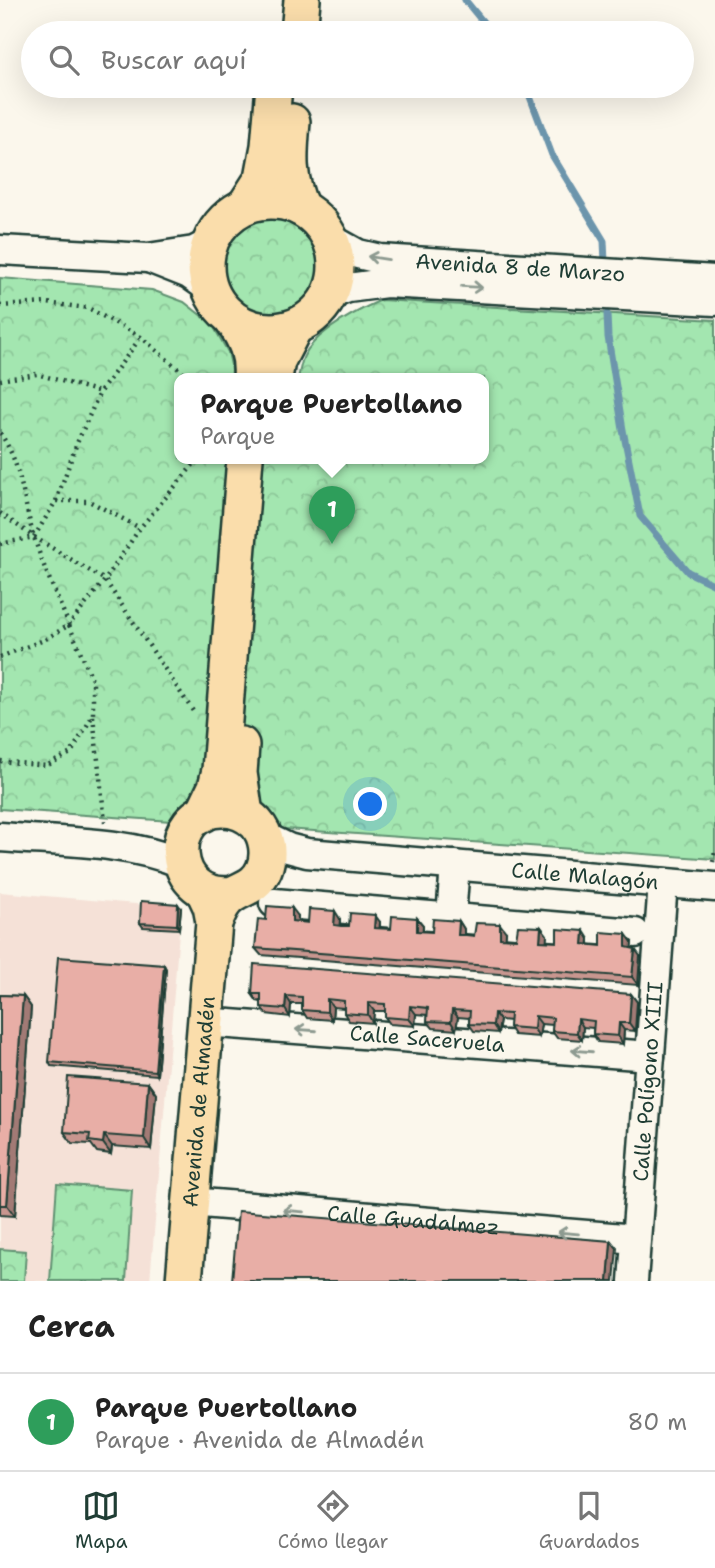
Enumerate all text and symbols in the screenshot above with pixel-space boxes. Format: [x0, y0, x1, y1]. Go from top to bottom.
search box [21, 21, 694, 98]
icon: search [45, 41, 83, 79]
text: Buscar aquí [101, 42, 247, 77]
street label: Avenida 8 de Marzo [414, 247, 626, 288]
one-way arrow [367, 251, 390, 264]
one-way arrow [460, 281, 483, 294]
popup [174, 373, 489, 464]
text: Parque Puertollano [200, 386, 463, 421]
text: Parque [200, 421, 276, 451]
pin: 1 [309, 486, 355, 544]
your location [353, 787, 387, 821]
street label: Calle Malagón [510, 856, 660, 896]
street label: Calle Polígono XIII [627, 981, 670, 1183]
street label: Avenida de Almadén [176, 995, 222, 1208]
street label: Calle Saceruela [349, 1019, 506, 1059]
one-way arrow [295, 1023, 318, 1036]
one-way arrow [571, 1044, 594, 1057]
street label: Calle Guadalmez [326, 1199, 500, 1242]
one-way arrow [282, 1204, 304, 1217]
one-way arrow [557, 1226, 580, 1239]
text: Cerca [28, 1306, 115, 1347]
text: Parque Puertollano [95, 1390, 357, 1425]
text: 1 [46, 1407, 56, 1437]
text: 80 m [628, 1407, 687, 1437]
text: Parque · Avenida de Almadén [95, 1425, 424, 1455]
tab: Mapa [75, 1487, 128, 1554]
tab: Cómo llegar [278, 1487, 389, 1554]
tab: Guardados [539, 1487, 640, 1554]

